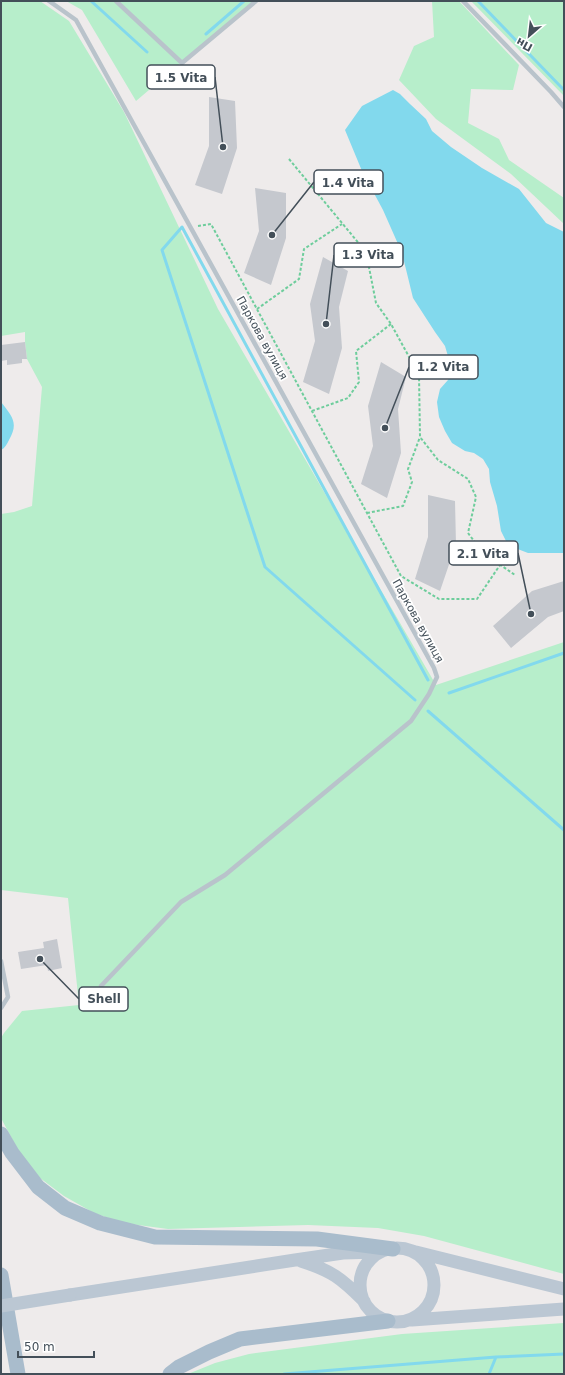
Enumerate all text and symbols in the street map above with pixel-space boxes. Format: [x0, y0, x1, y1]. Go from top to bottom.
north arrow [509, 16, 549, 56]
text: Пн [514, 35, 535, 54]
callout: 1.5 Vita [147, 65, 215, 89]
text: 1.5 Vita [155, 71, 207, 85]
callout: 1.4 Vita [314, 170, 383, 194]
text: 1.4 Vita [322, 176, 374, 190]
callout: 1.3 Vita [334, 243, 403, 267]
text: 1.3 Vita [342, 248, 394, 262]
street label: Паркова вулиця [234, 294, 290, 382]
callout: 1.2 Vita [409, 355, 478, 379]
text: 1.2 Vita [417, 360, 469, 374]
callout: 2.1 Vita [449, 541, 518, 565]
text: 2.1 Vita [457, 547, 509, 561]
street label: Паркова вулиця [390, 577, 446, 665]
callout: Shell [79, 987, 128, 1011]
text: Shell [87, 992, 121, 1006]
scale bar [18, 1333, 94, 1359]
text: 50 m [24, 1340, 55, 1354]

